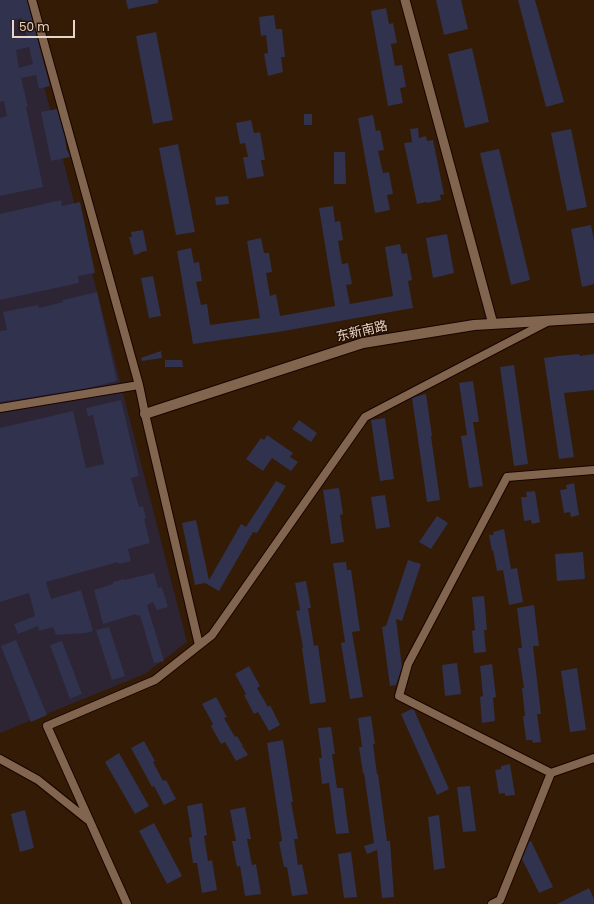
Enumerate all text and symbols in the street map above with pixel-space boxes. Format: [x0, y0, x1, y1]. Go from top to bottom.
scale bar [14, 12, 77, 38]
text: 50 m [19, 18, 50, 35]
street label: 东新南路 [335, 319, 389, 345]

